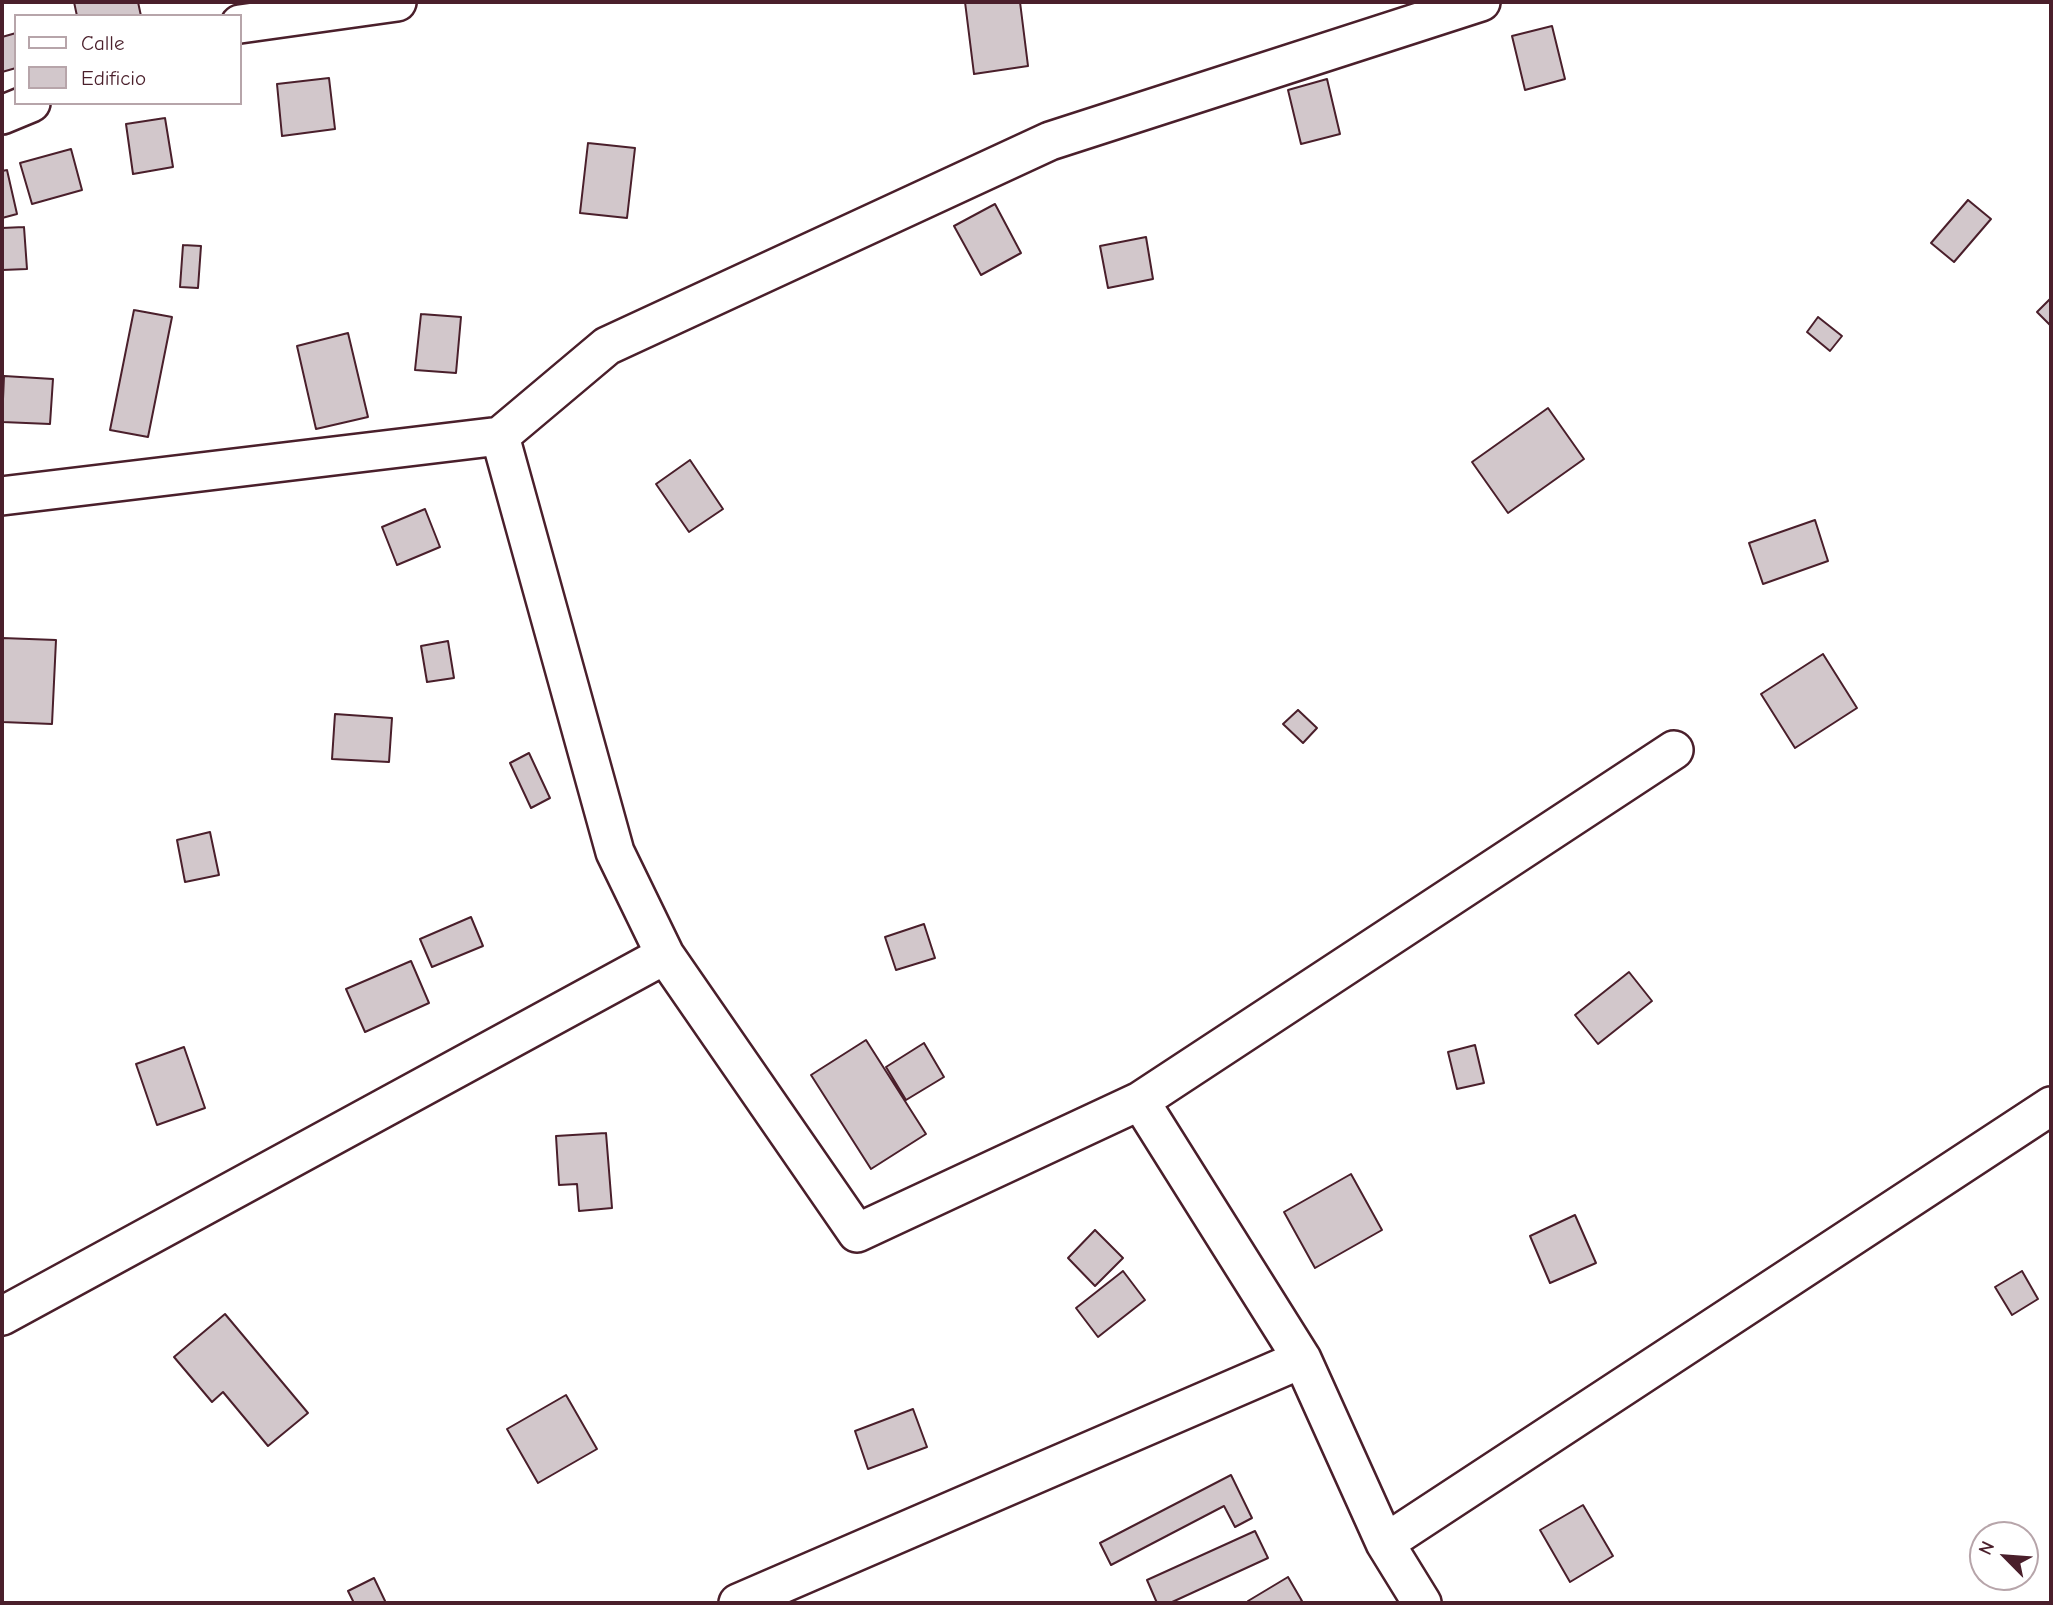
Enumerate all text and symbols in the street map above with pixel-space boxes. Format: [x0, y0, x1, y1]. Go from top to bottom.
legend [14, 14, 242, 105]
text: Calle [81, 31, 124, 55]
text: Edificio [81, 66, 146, 90]
north arrow [1969, 1521, 2039, 1591]
text: N [1974, 1538, 1999, 1558]

